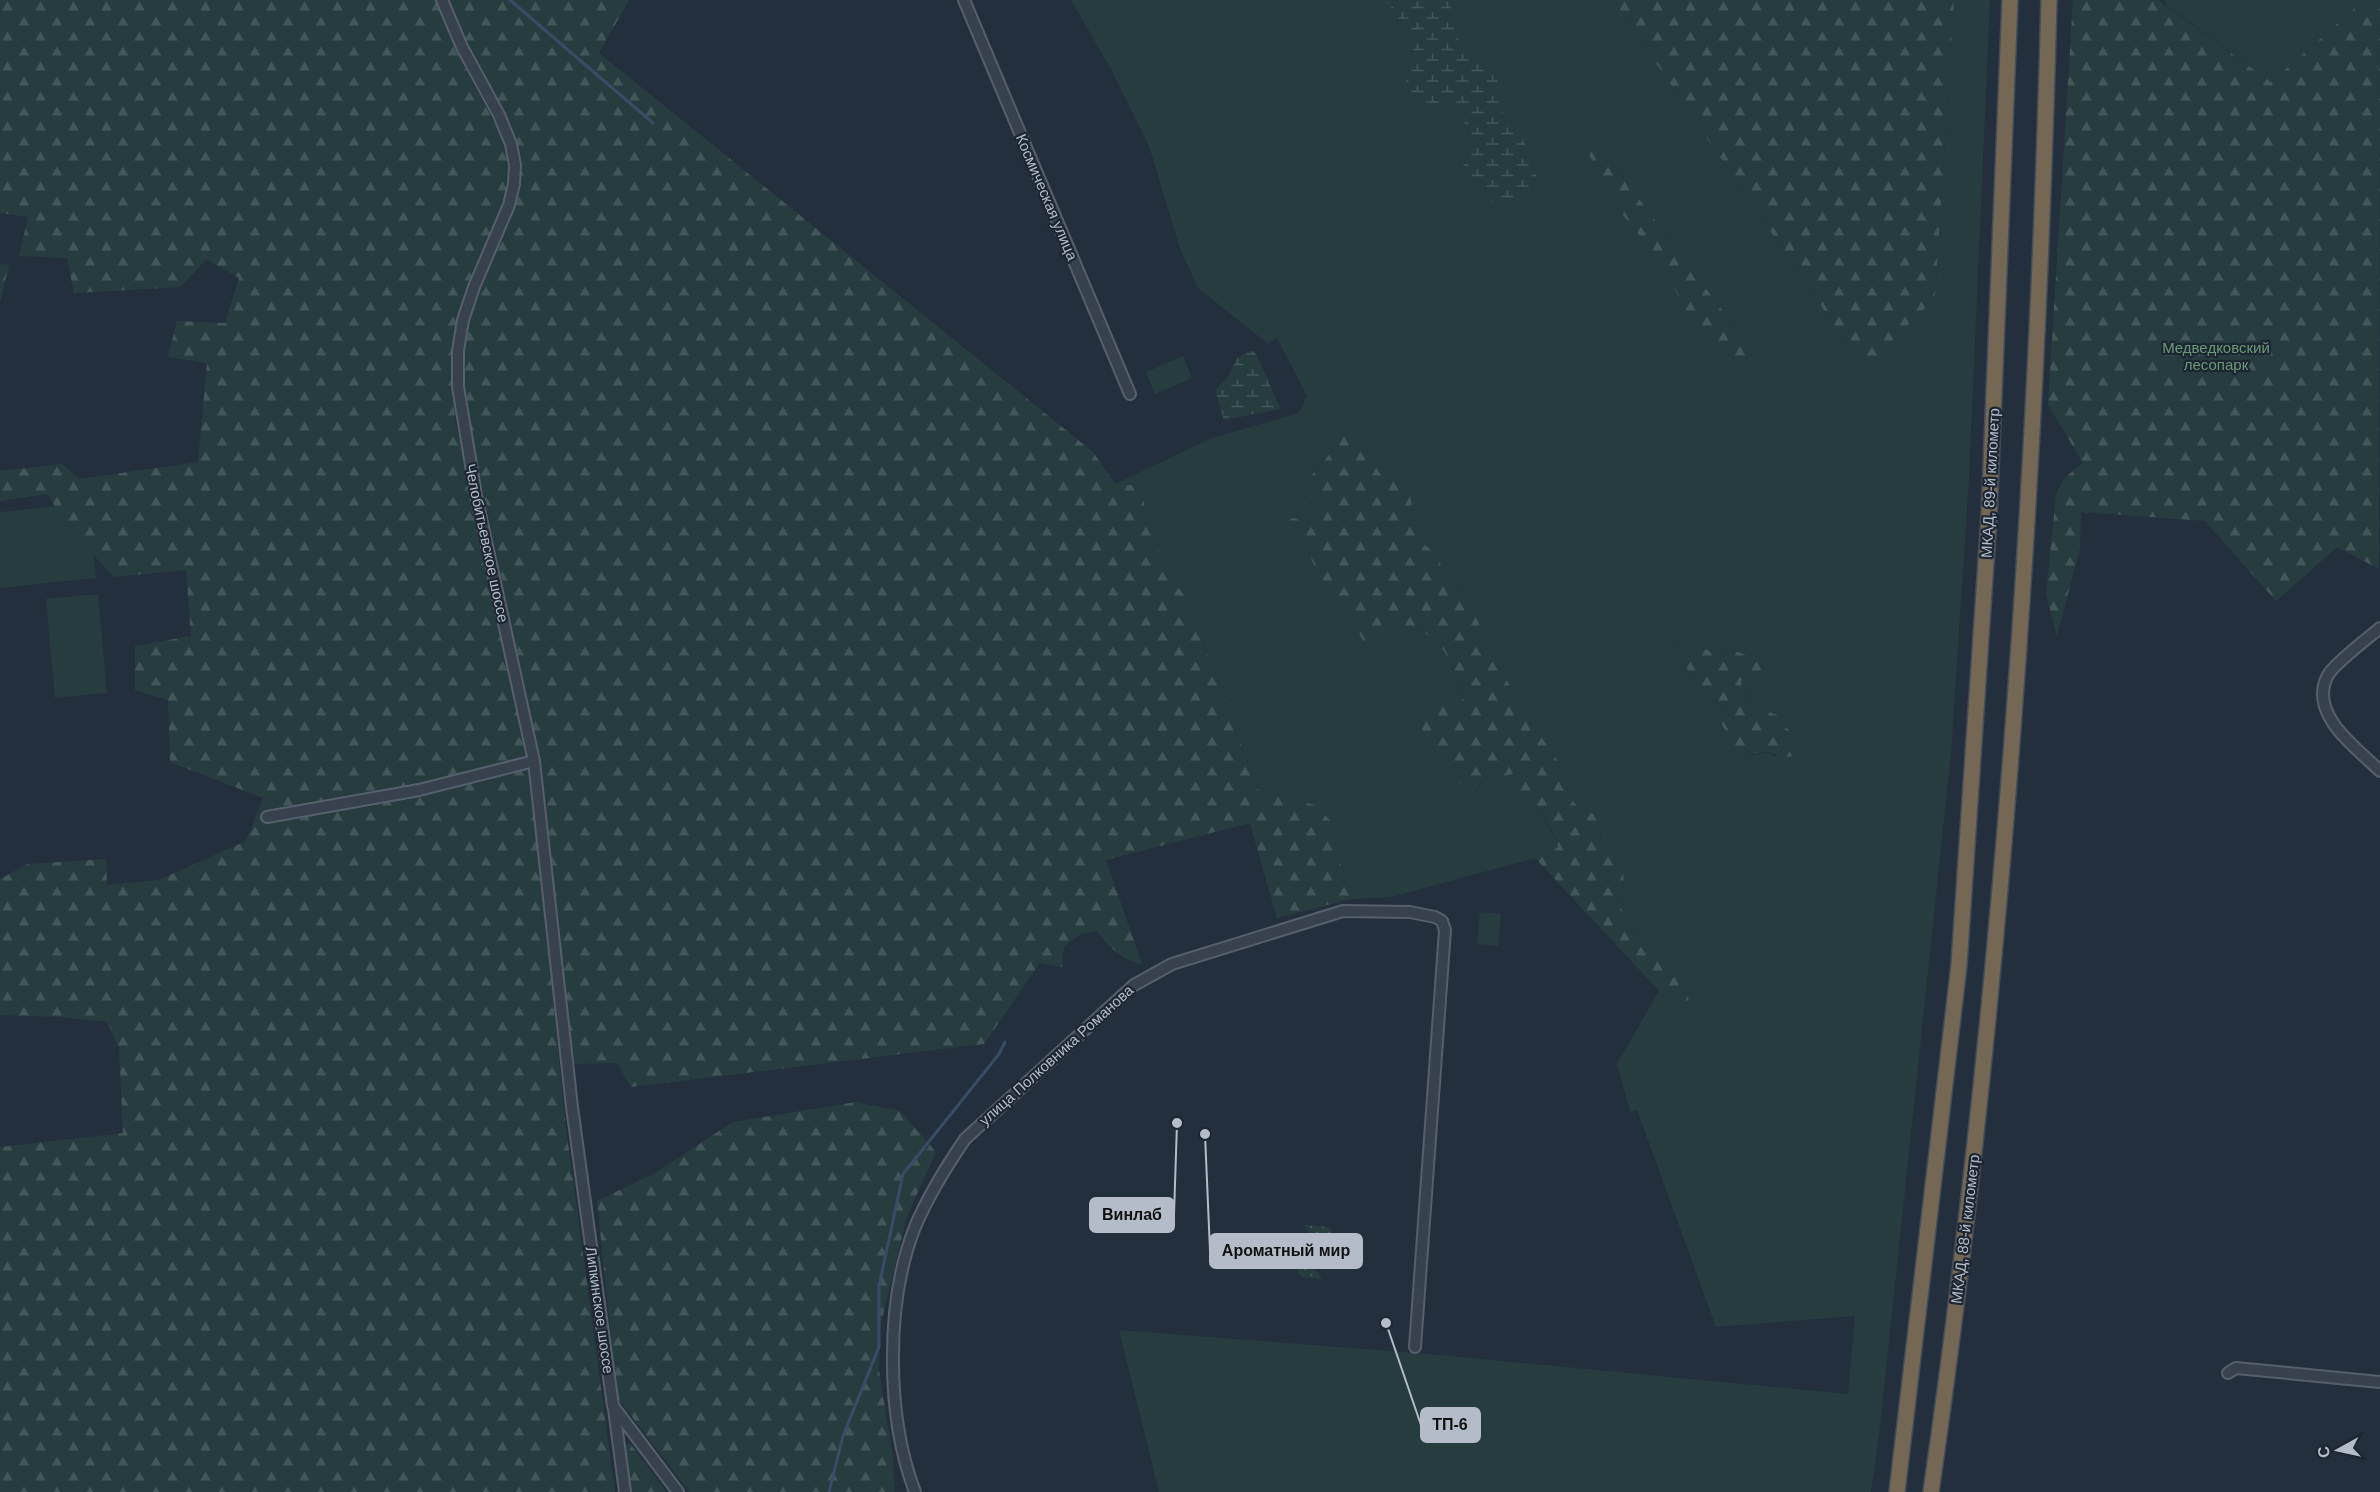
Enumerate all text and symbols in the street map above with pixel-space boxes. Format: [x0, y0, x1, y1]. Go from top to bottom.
street label: Космическая улица [1013, 131, 1082, 263]
park label: Медведковский лесопарк [2162, 339, 2270, 373]
street label: МКАД, 89-й километр [1978, 408, 2002, 558]
street label: Челобитьевское шоссе [462, 462, 512, 624]
street label: улица Полковника Романова [976, 981, 1137, 1129]
street label: МКАД, 88-й километр [1947, 1154, 1983, 1304]
callout: Винлаб [1090, 1198, 1174, 1232]
text: Винлаб [1102, 1206, 1162, 1223]
callout: Ароматный мир [1210, 1234, 1362, 1268]
text: Ароматный мир [1222, 1242, 1350, 1259]
street label: Липкинское шоссе [583, 1245, 617, 1375]
callout: ТП-6 [1421, 1408, 1480, 1442]
text: ТП-6 [1432, 1416, 1468, 1433]
north arrow [2308, 1420, 2368, 1480]
text: С [2314, 1445, 2333, 1459]

